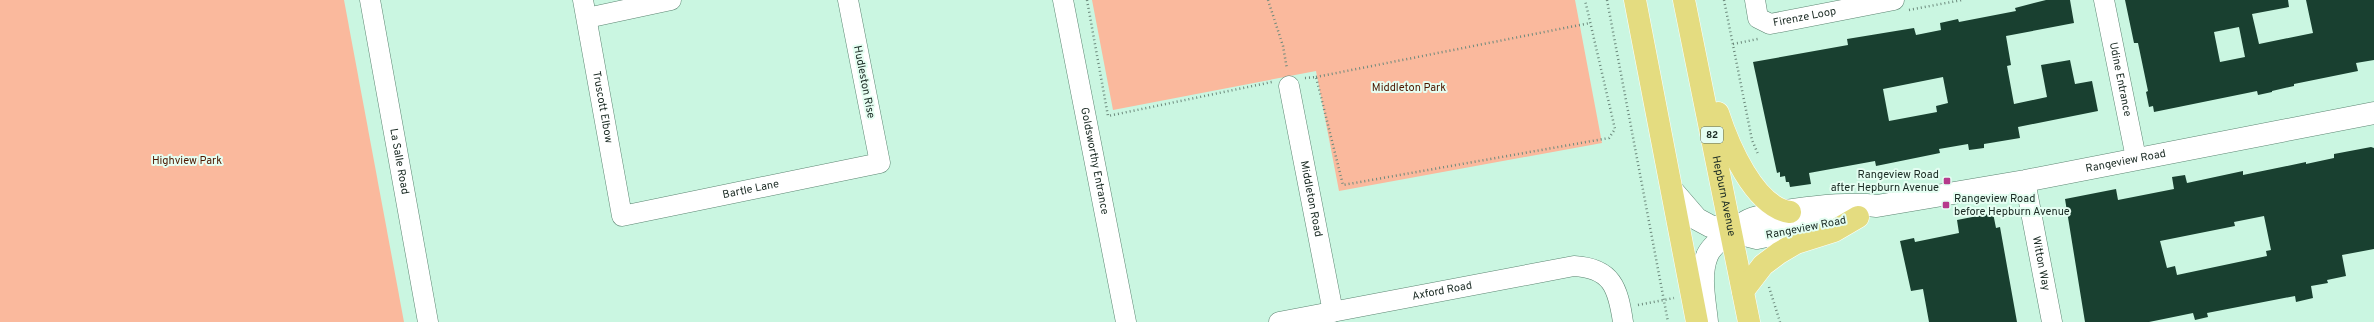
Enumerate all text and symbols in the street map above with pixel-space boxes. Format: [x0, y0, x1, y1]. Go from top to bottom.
street label: Firenze Loop [1772, 4, 1837, 30]
street label: Udine Entrance [2106, 41, 2134, 118]
street label: Hudleston Rise [850, 44, 878, 120]
street label: Truscott Elbow [589, 70, 616, 145]
park label: Middleton Park [1372, 81, 1446, 95]
street label: Goldsworthy Entrance [1077, 106, 1112, 216]
street label: La Salle Road [386, 127, 412, 195]
road number: 82 [1701, 127, 1723, 143]
street label: Rangeview Road [2084, 147, 2167, 176]
park label: Highview Park [152, 154, 222, 168]
street label: Hepburn Avenue [1709, 155, 1739, 238]
street label: Middleton Road [1297, 160, 1325, 238]
place label: Rangeview Road after Hepburn Avenue [1831, 168, 1939, 195]
marker: Rangeview Road after Hepburn Avenue [1942, 176, 1952, 186]
street label: Bartle Lane [721, 177, 780, 202]
place label: Rangeview Road before Hepburn Avenue [1954, 192, 2070, 219]
marker: Rangeview Road before Hepburn Avenue [1941, 200, 1951, 210]
street label: Rangeview Road [1765, 213, 1847, 243]
street label: Witton Way [2029, 235, 2053, 292]
street label: Axford Road [1411, 278, 1473, 304]

